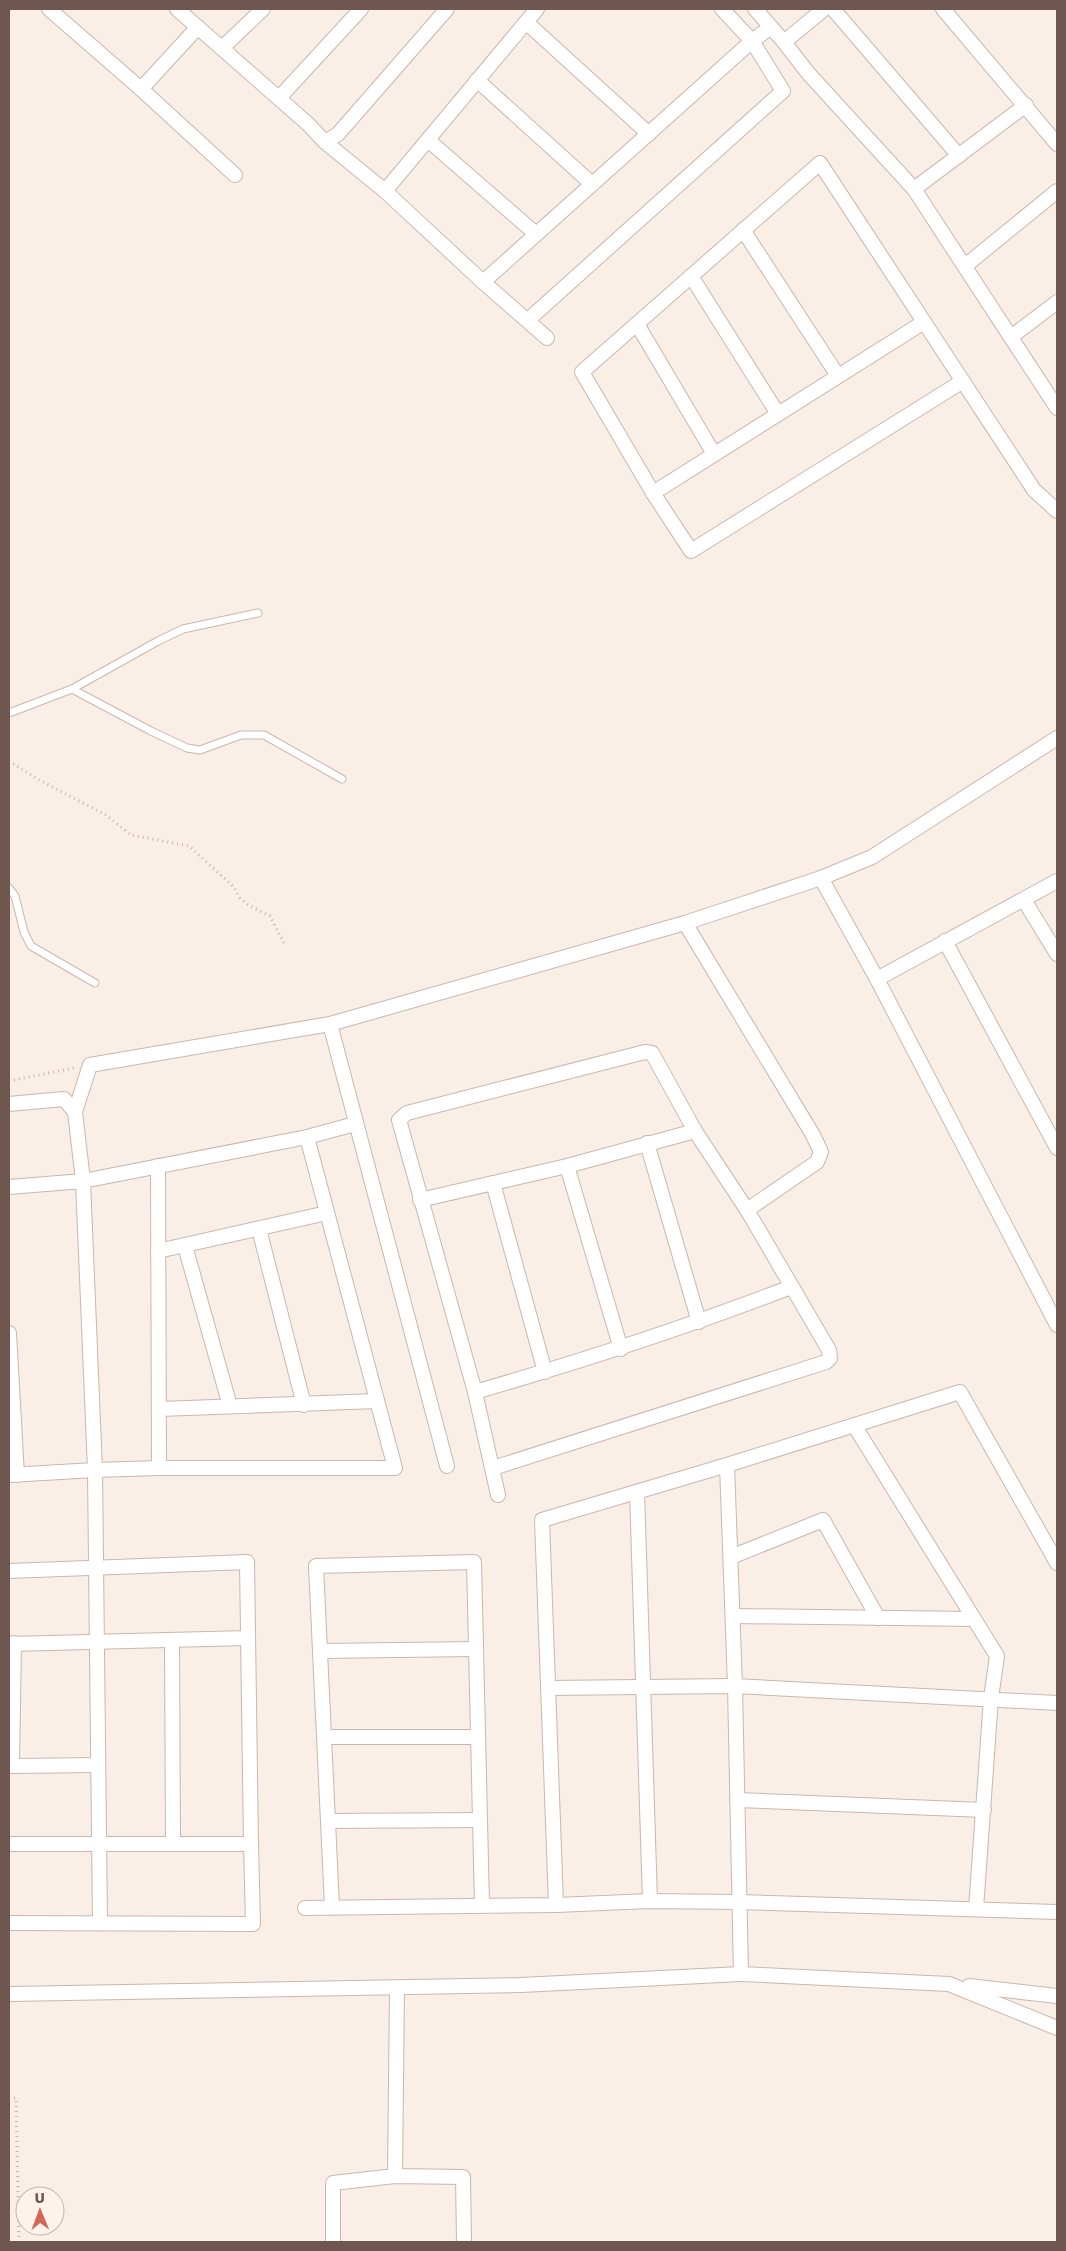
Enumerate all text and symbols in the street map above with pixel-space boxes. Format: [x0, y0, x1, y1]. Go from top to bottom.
north arrow [15, 2186, 65, 2236]
text: U [35, 2190, 45, 2207]

